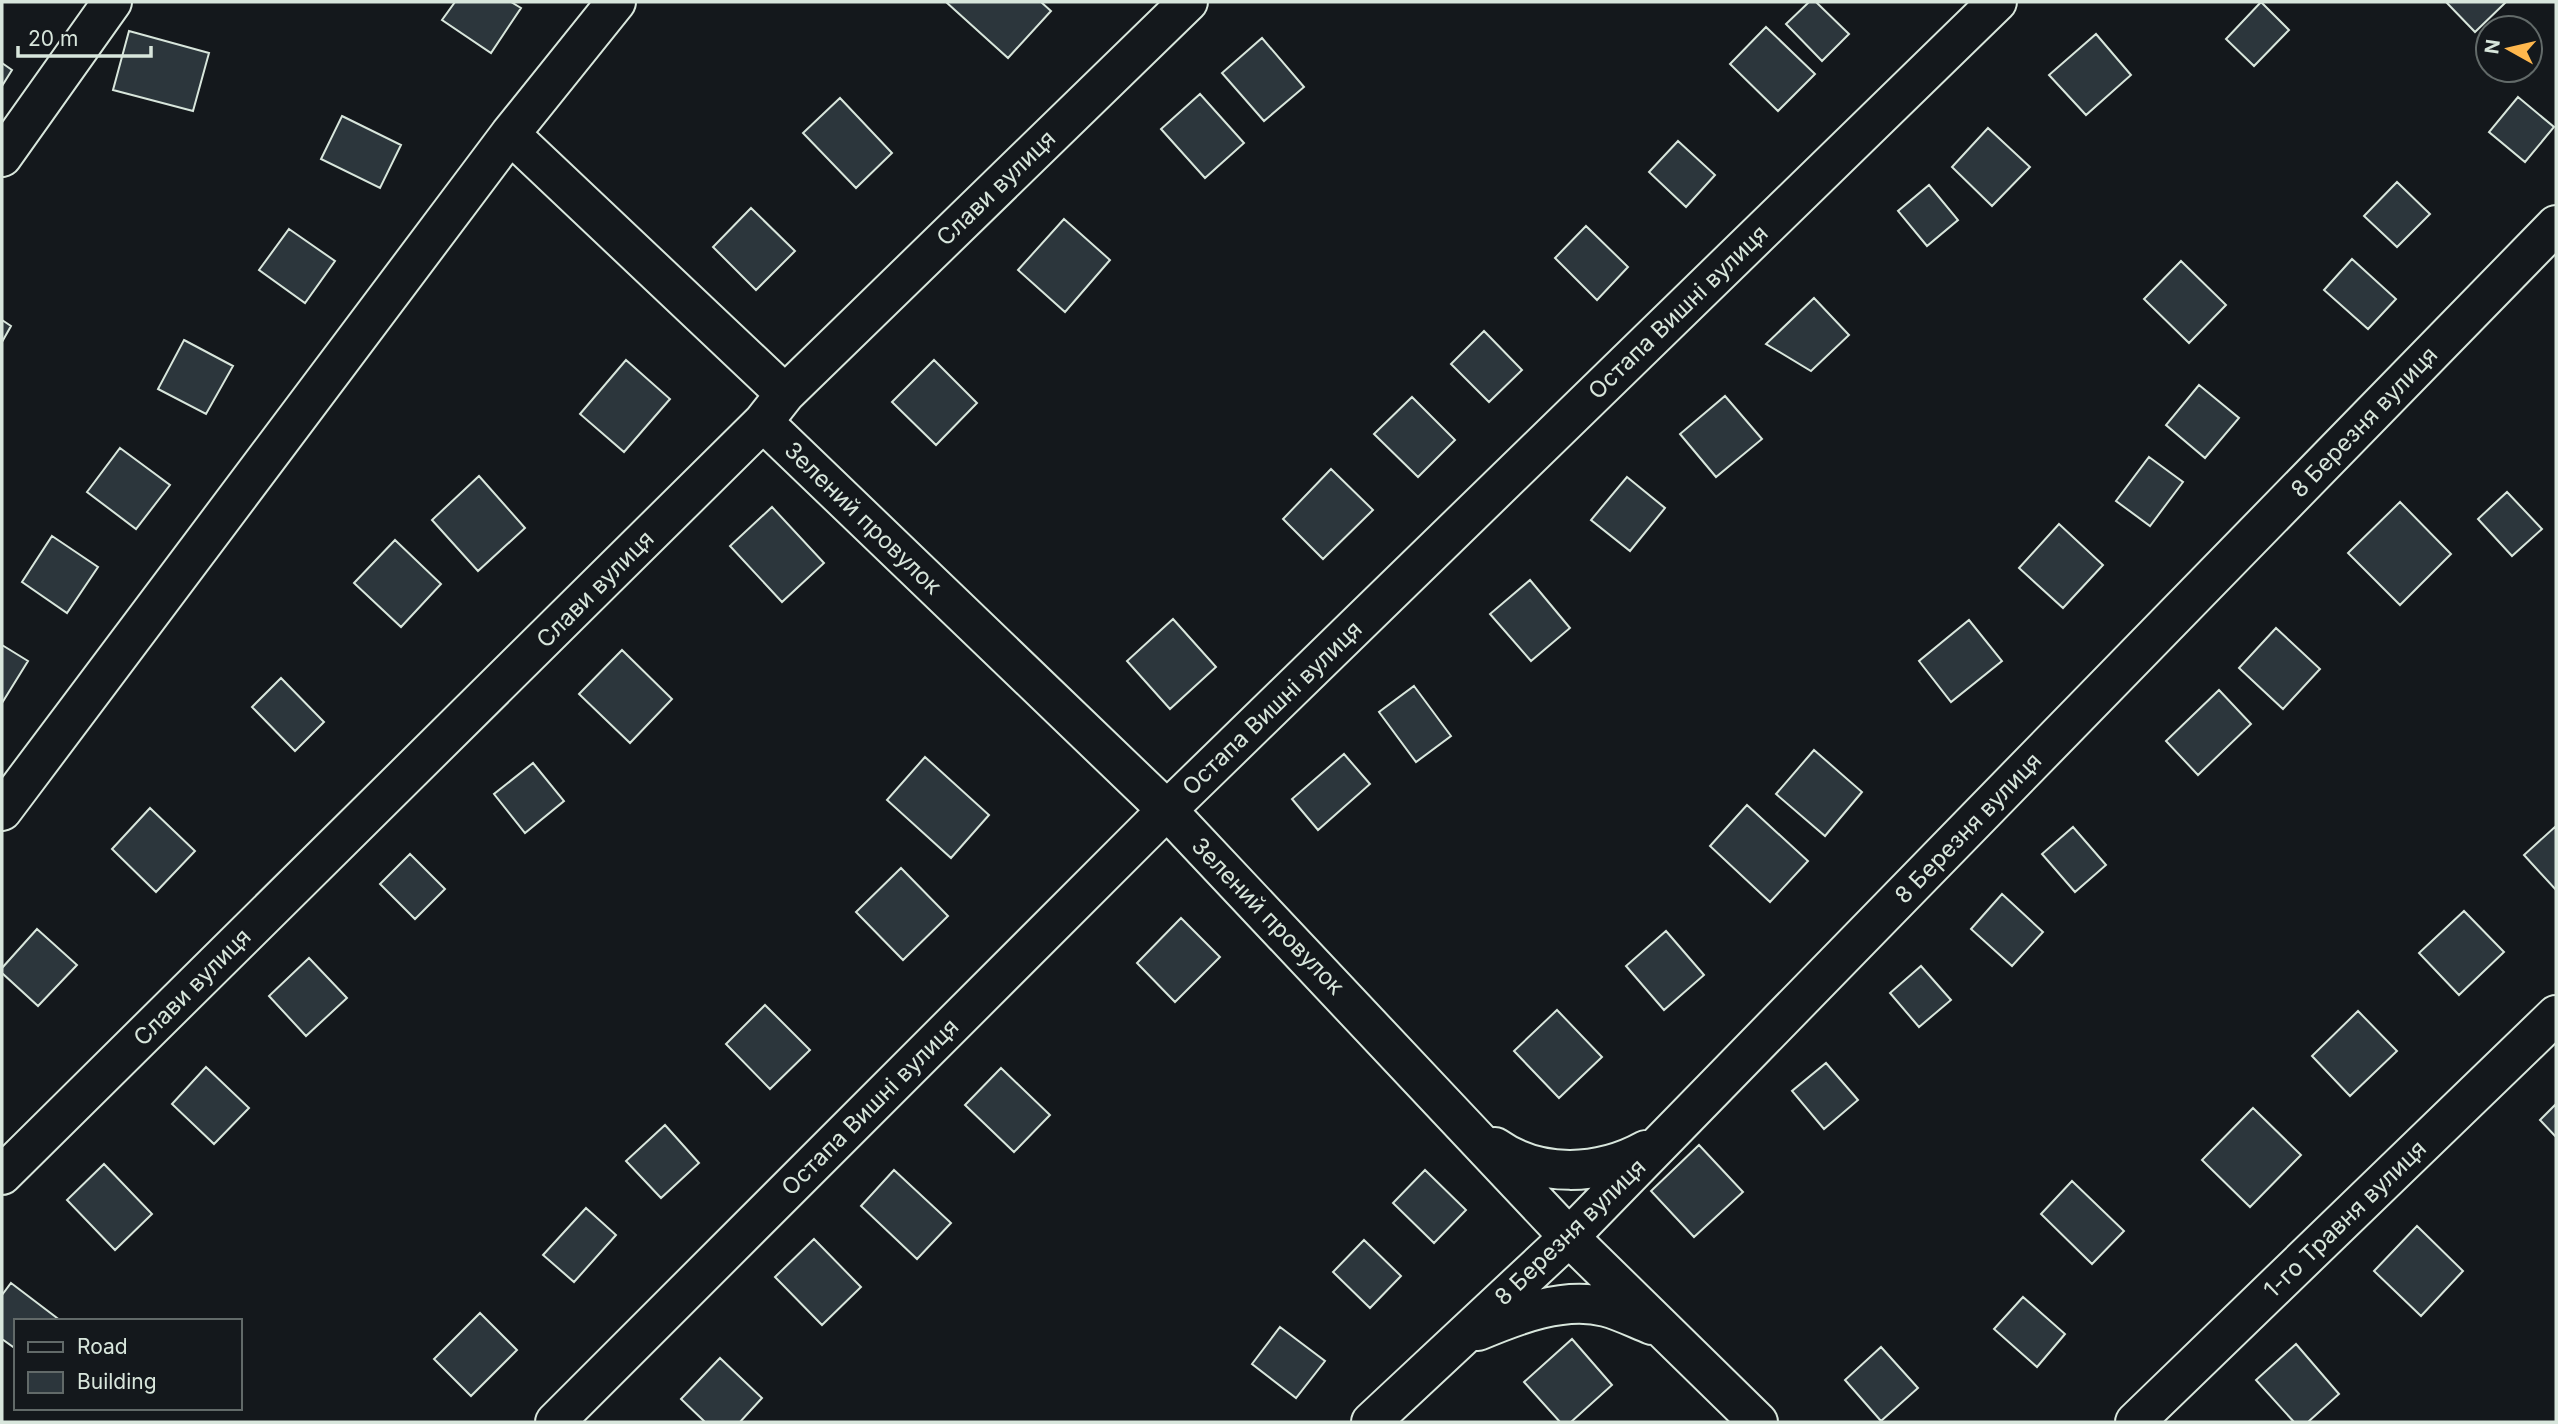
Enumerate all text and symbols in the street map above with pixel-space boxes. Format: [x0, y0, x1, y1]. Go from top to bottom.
scale bar [18, 14, 150, 58]
north arrow [2474, 14, 2544, 84]
text: 20 m [28, 26, 78, 51]
text: N [2480, 38, 2505, 55]
street label: Слави вулиця [931, 124, 1061, 252]
street label: Остапа Вишні вулиця [1582, 219, 1774, 405]
street label: 8 Березня вулиця [2285, 341, 2443, 503]
street label: Зелений провулок [779, 436, 948, 600]
street label: Слави вулиця [531, 525, 659, 653]
street label: Остапа Вишні вулиця [1176, 615, 1368, 801]
street label: 8 Березня вулиця [1889, 747, 2047, 909]
street label: Зелений провулок [1186, 832, 1350, 1001]
street label: Слави вулиця [128, 923, 256, 1051]
street label: Остапа Вишні вулиця [776, 1013, 964, 1201]
street label: 1-го Травня вулиця [2258, 1134, 2432, 1304]
street label: 8 Березня вулиця [1489, 1153, 1651, 1311]
legend [14, 1319, 242, 1410]
text: Road [77, 1334, 128, 1359]
text: Building [77, 1369, 157, 1394]

